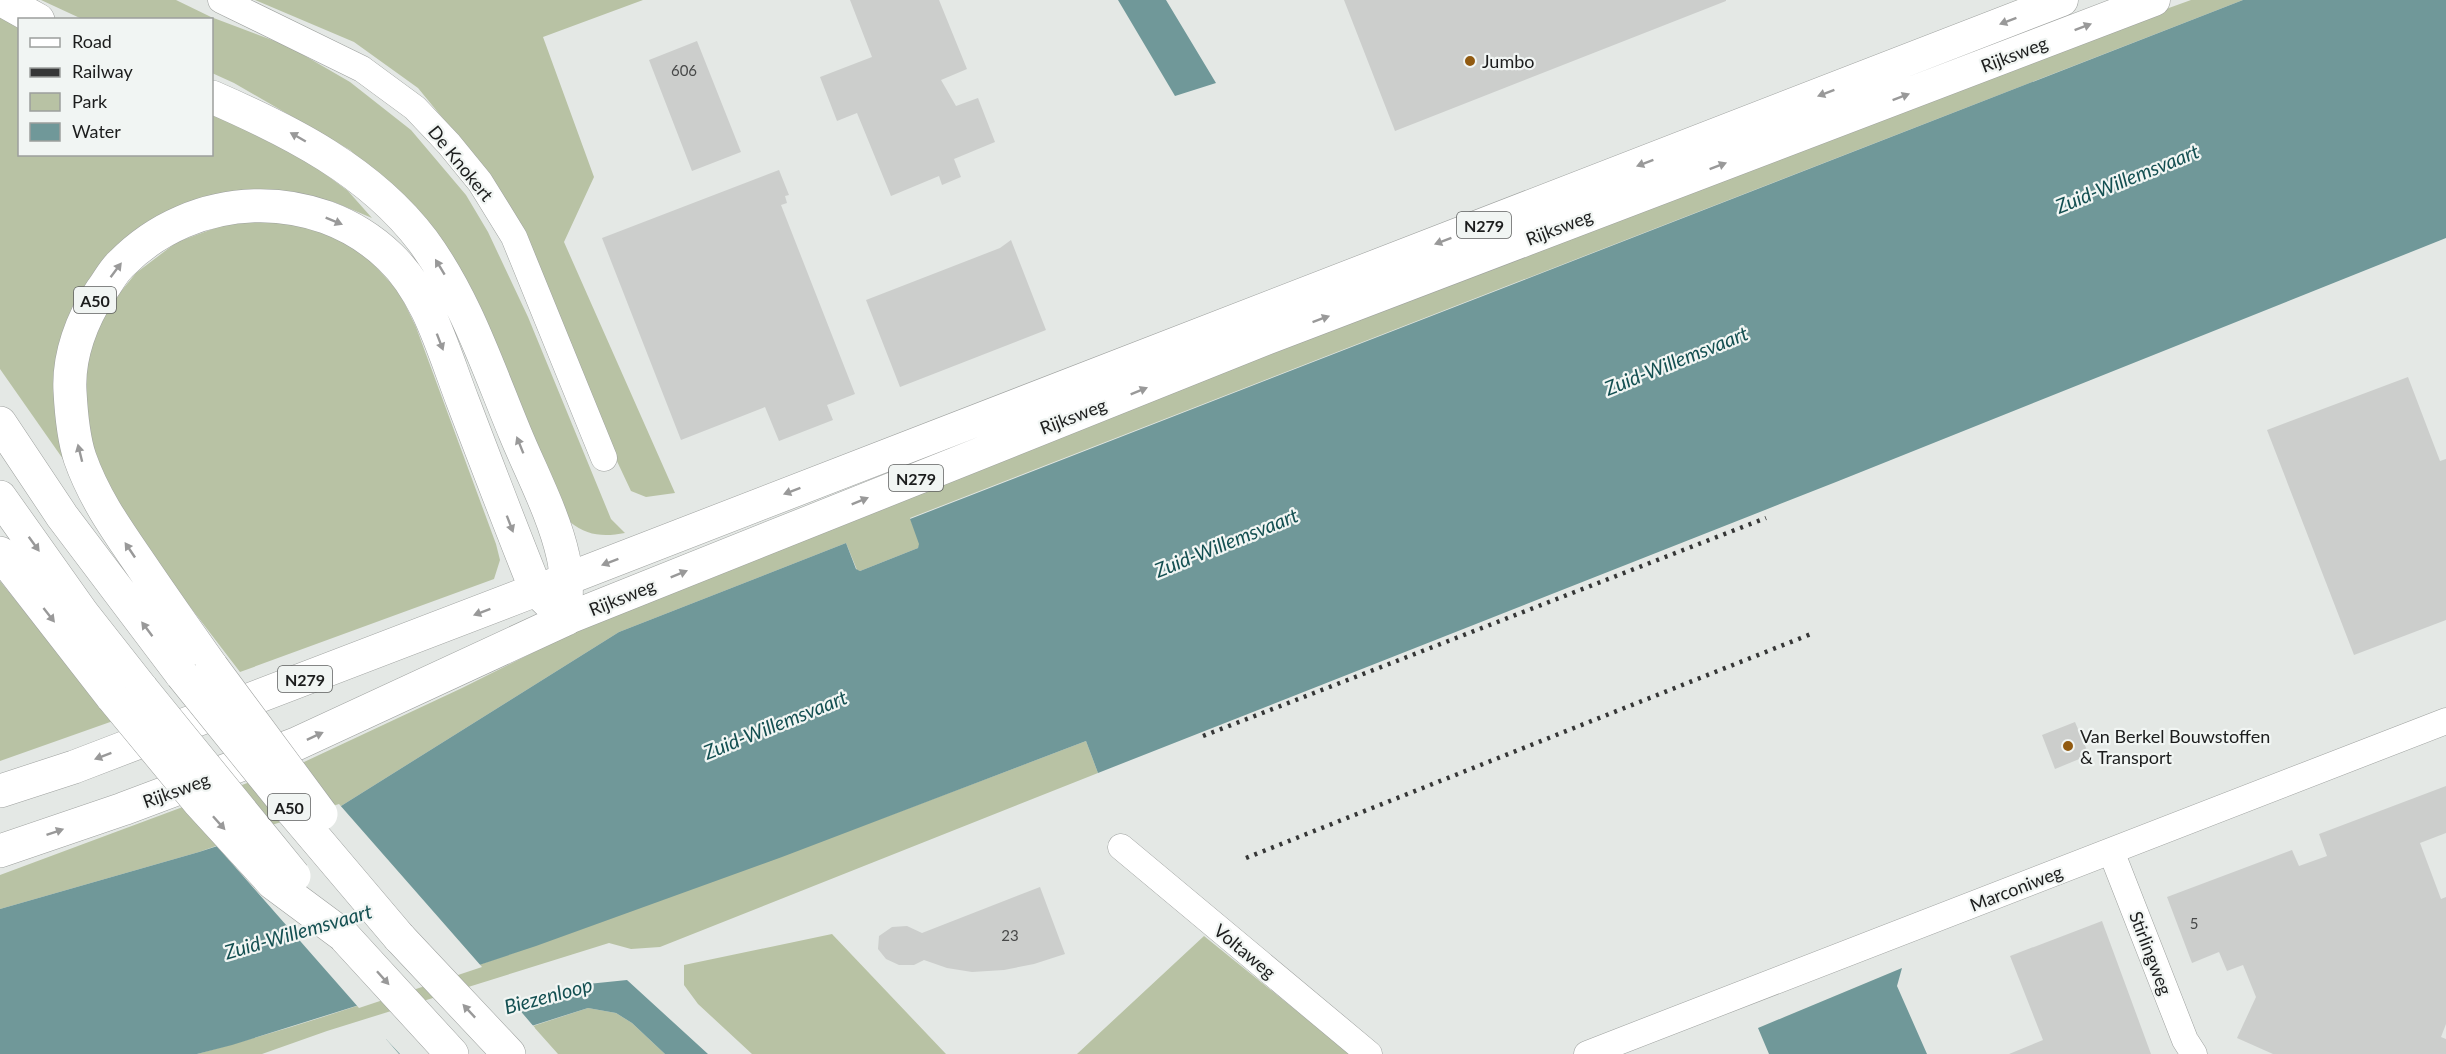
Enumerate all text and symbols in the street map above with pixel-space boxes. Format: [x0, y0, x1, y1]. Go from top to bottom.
one-way arrow [1999, 17, 2017, 27]
legend [18, 18, 213, 156]
one-way arrow [2074, 22, 2092, 31]
text: Road [72, 30, 112, 52]
street label: Rijksweg [1978, 31, 2050, 77]
place label: Jumbo [1482, 50, 1534, 72]
marker: Jumbo [1463, 54, 1477, 68]
text: Railway [72, 60, 133, 82]
house number: 606 [671, 61, 697, 79]
one-way arrow [1817, 88, 1835, 98]
text: Park [72, 90, 108, 112]
one-way arrow [1892, 91, 1910, 101]
text: Water [72, 120, 121, 142]
street label: De Knokert [424, 121, 499, 206]
one-way arrow [289, 132, 306, 142]
water label: Zuid-Willemsvaart [2051, 138, 2202, 218]
one-way arrow [1635, 158, 1653, 168]
one-way arrow [1710, 161, 1728, 171]
street label: Rijksweg [1523, 204, 1595, 250]
road number: N279 [1457, 212, 1511, 238]
one-way arrow [325, 217, 343, 226]
one-way arrow [1434, 236, 1452, 246]
one-way arrow [435, 258, 445, 275]
one-way arrow [110, 263, 122, 278]
road number: A50 [74, 287, 116, 313]
one-way arrow [1312, 313, 1330, 323]
water label: Zuid-Willemsvaart [1600, 320, 1751, 400]
one-way arrow [435, 334, 445, 352]
one-way arrow [1130, 385, 1148, 395]
street label: Rijksweg [1037, 393, 1109, 439]
one-way arrow [515, 436, 525, 454]
one-way arrow [75, 444, 84, 462]
road number: N279 [889, 465, 943, 491]
one-way arrow [783, 487, 801, 496]
one-way arrow [851, 496, 869, 506]
water label: Zuid-Willemsvaart [1150, 502, 1301, 582]
one-way arrow [506, 515, 516, 533]
one-way arrow [28, 536, 40, 552]
one-way arrow [124, 542, 136, 558]
one-way arrow [601, 557, 619, 567]
one-way arrow [670, 568, 688, 578]
street label: Rijksweg [586, 574, 658, 620]
one-way arrow [43, 607, 55, 623]
one-way arrow [473, 608, 491, 617]
one-way arrow [141, 621, 153, 637]
road number: N279 [278, 666, 332, 692]
water label: Zuid-Willemsvaart [699, 684, 850, 764]
place label: Van Berkel Bouwstoffen & Transport [2080, 725, 2270, 768]
one-way arrow [306, 731, 323, 740]
marker: Van Berkel Bouwstoffen & Transport [2061, 739, 2075, 753]
one-way arrow [94, 751, 112, 761]
street label: Rijksweg [140, 768, 212, 812]
road number: A50 [268, 794, 310, 820]
one-way arrow [212, 816, 226, 831]
one-way arrow [46, 827, 64, 837]
street label: Marconiweg [1967, 860, 2065, 916]
water label: Zuid-Willemsvaart [220, 898, 375, 964]
street label: Stirlingweg [2125, 908, 2177, 998]
house number: 5 [2190, 914, 2198, 932]
street label: Voltaweg [1210, 919, 1280, 983]
house number: 23 [1001, 926, 1019, 944]
one-way arrow [376, 971, 390, 986]
water label: Biezenloop [501, 972, 595, 1018]
one-way arrow [462, 1005, 476, 1019]

